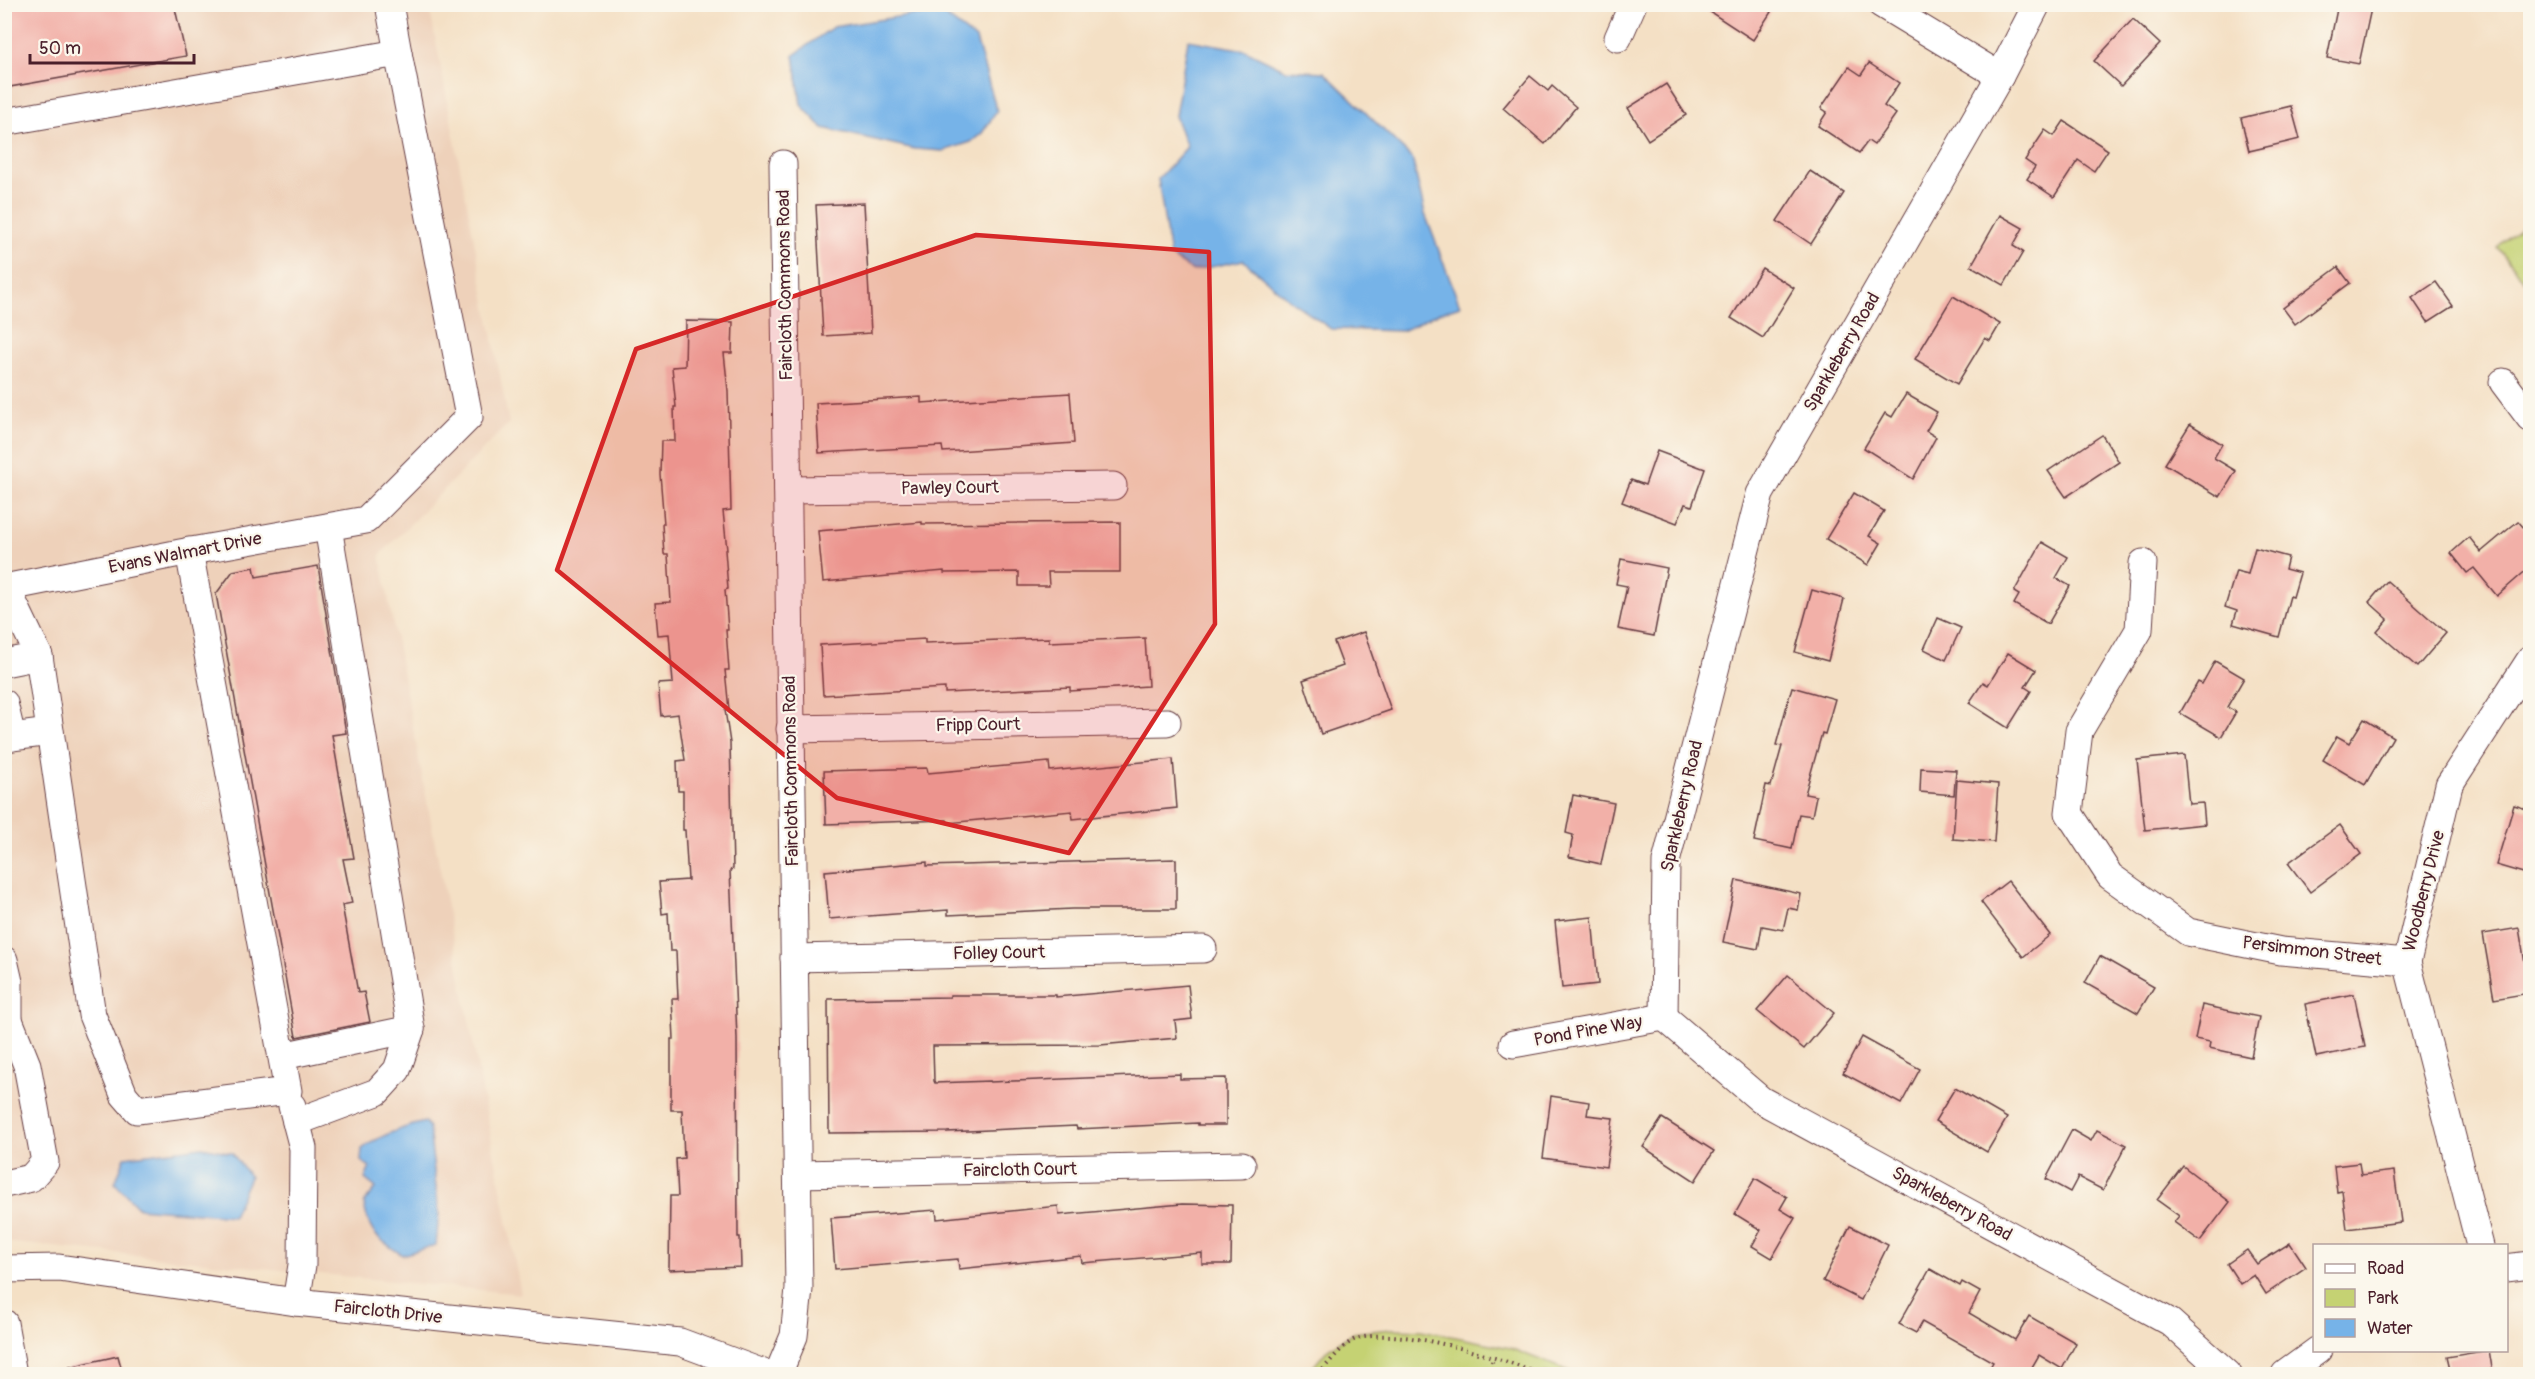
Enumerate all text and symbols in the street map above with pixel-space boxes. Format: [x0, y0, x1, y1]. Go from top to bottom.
scale bar [30, 27, 194, 65]
text: 50 m [39, 37, 81, 60]
street label: Faircloth Commons Road [772, 189, 798, 381]
street label: Sparkleberry Road [1799, 288, 1885, 416]
street label: Pawley Court [901, 476, 1000, 500]
street label: Evans Walmart Drive [106, 527, 264, 579]
street label: Faircloth Commons Road [778, 675, 804, 867]
street label: Fripp Court [935, 713, 1021, 737]
street label: Sparkleberry Road [1656, 738, 1708, 874]
street label: Woodberry Drive [2398, 828, 2450, 954]
street label: Persimmon Street [2241, 931, 2384, 971]
street label: Folley Court [953, 941, 1046, 965]
street label: Pond Pine Way [1532, 1010, 1644, 1052]
street label: Faircloth Court [963, 1157, 1078, 1182]
street label: Sparkleberry Road [1888, 1161, 2016, 1247]
legend [2313, 1244, 2508, 1352]
text: Road [2367, 1257, 2404, 1280]
text: Park [2367, 1287, 2399, 1310]
street label: Faircloth Drive [333, 1295, 443, 1329]
text: Water [2367, 1317, 2413, 1340]

